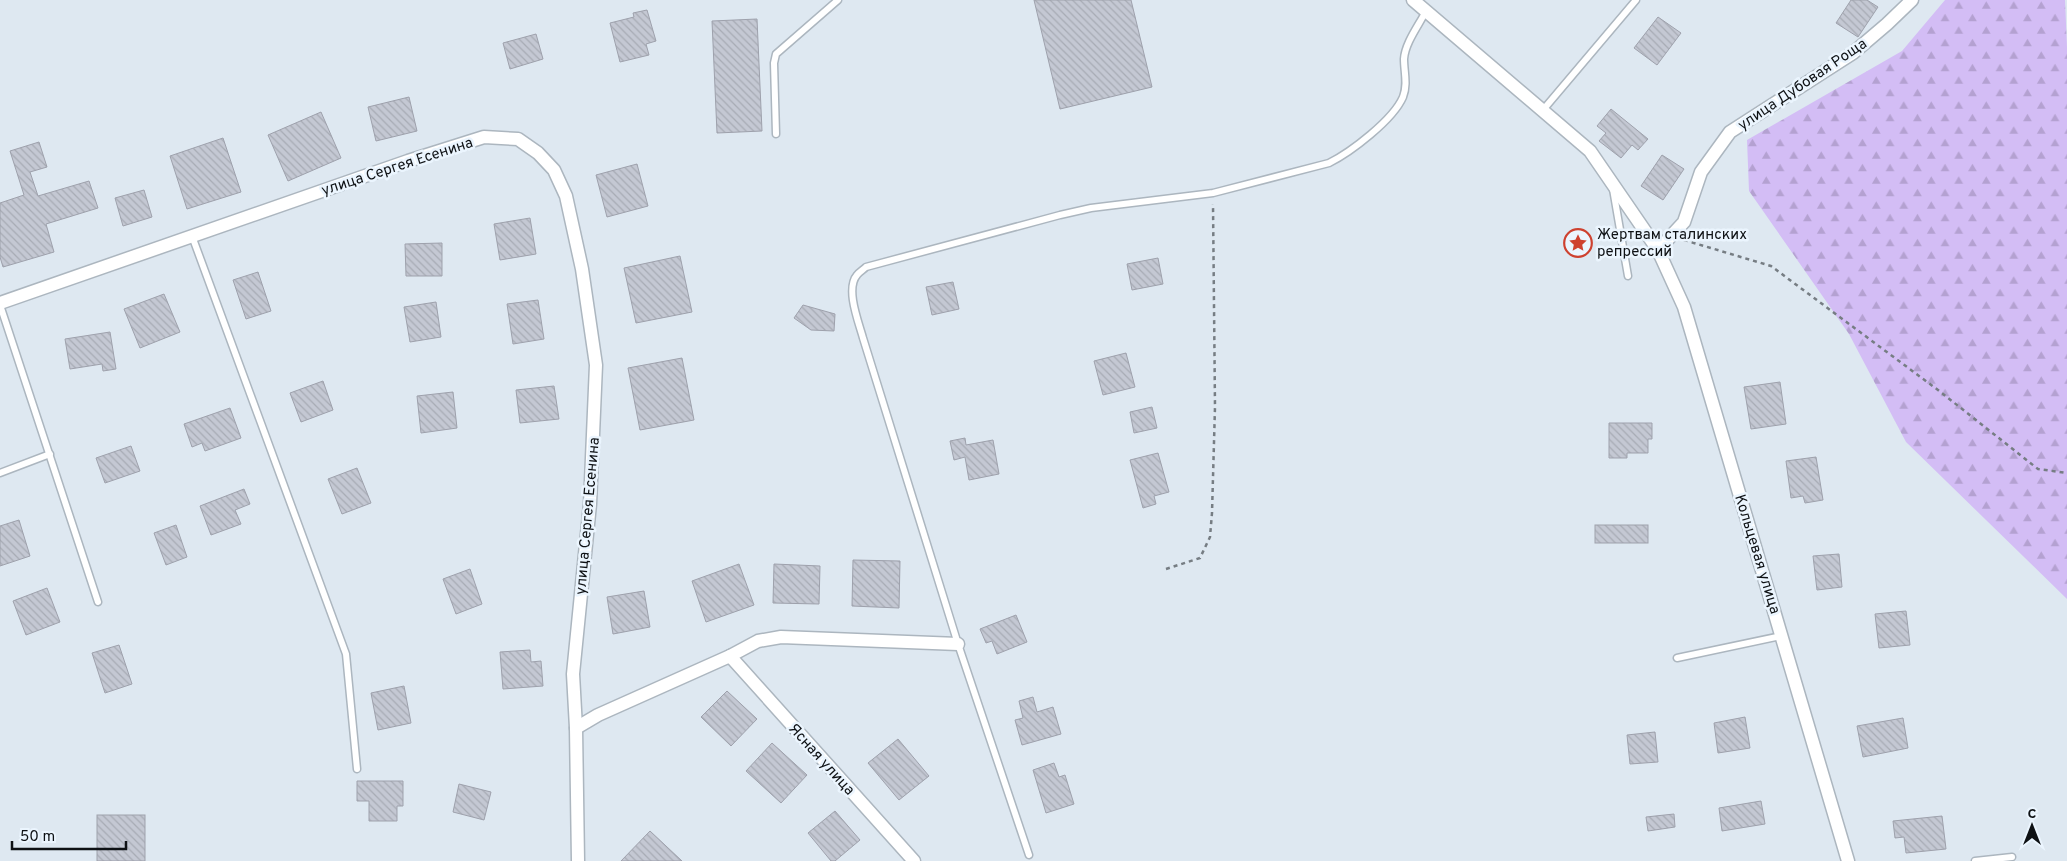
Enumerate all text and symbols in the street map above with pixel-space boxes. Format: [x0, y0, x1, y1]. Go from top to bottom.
street label: улица Дубовая Роща [1735, 35, 1871, 136]
street label: улица Сергея Есенина [319, 134, 476, 201]
place label: Жертвам сталинских репрессий [1597, 226, 1747, 262]
place icon: Жертвам сталинских репрессий [1563, 228, 1593, 258]
street label: улица Сергея Есенина [572, 436, 605, 596]
street label: Кольцевая улица [1729, 492, 1784, 617]
street label: Ясная улица [784, 720, 858, 800]
north arrow [2007, 801, 2057, 851]
text: С [2028, 806, 2037, 823]
scale bar [12, 818, 126, 850]
text: 50 m [20, 828, 55, 847]

